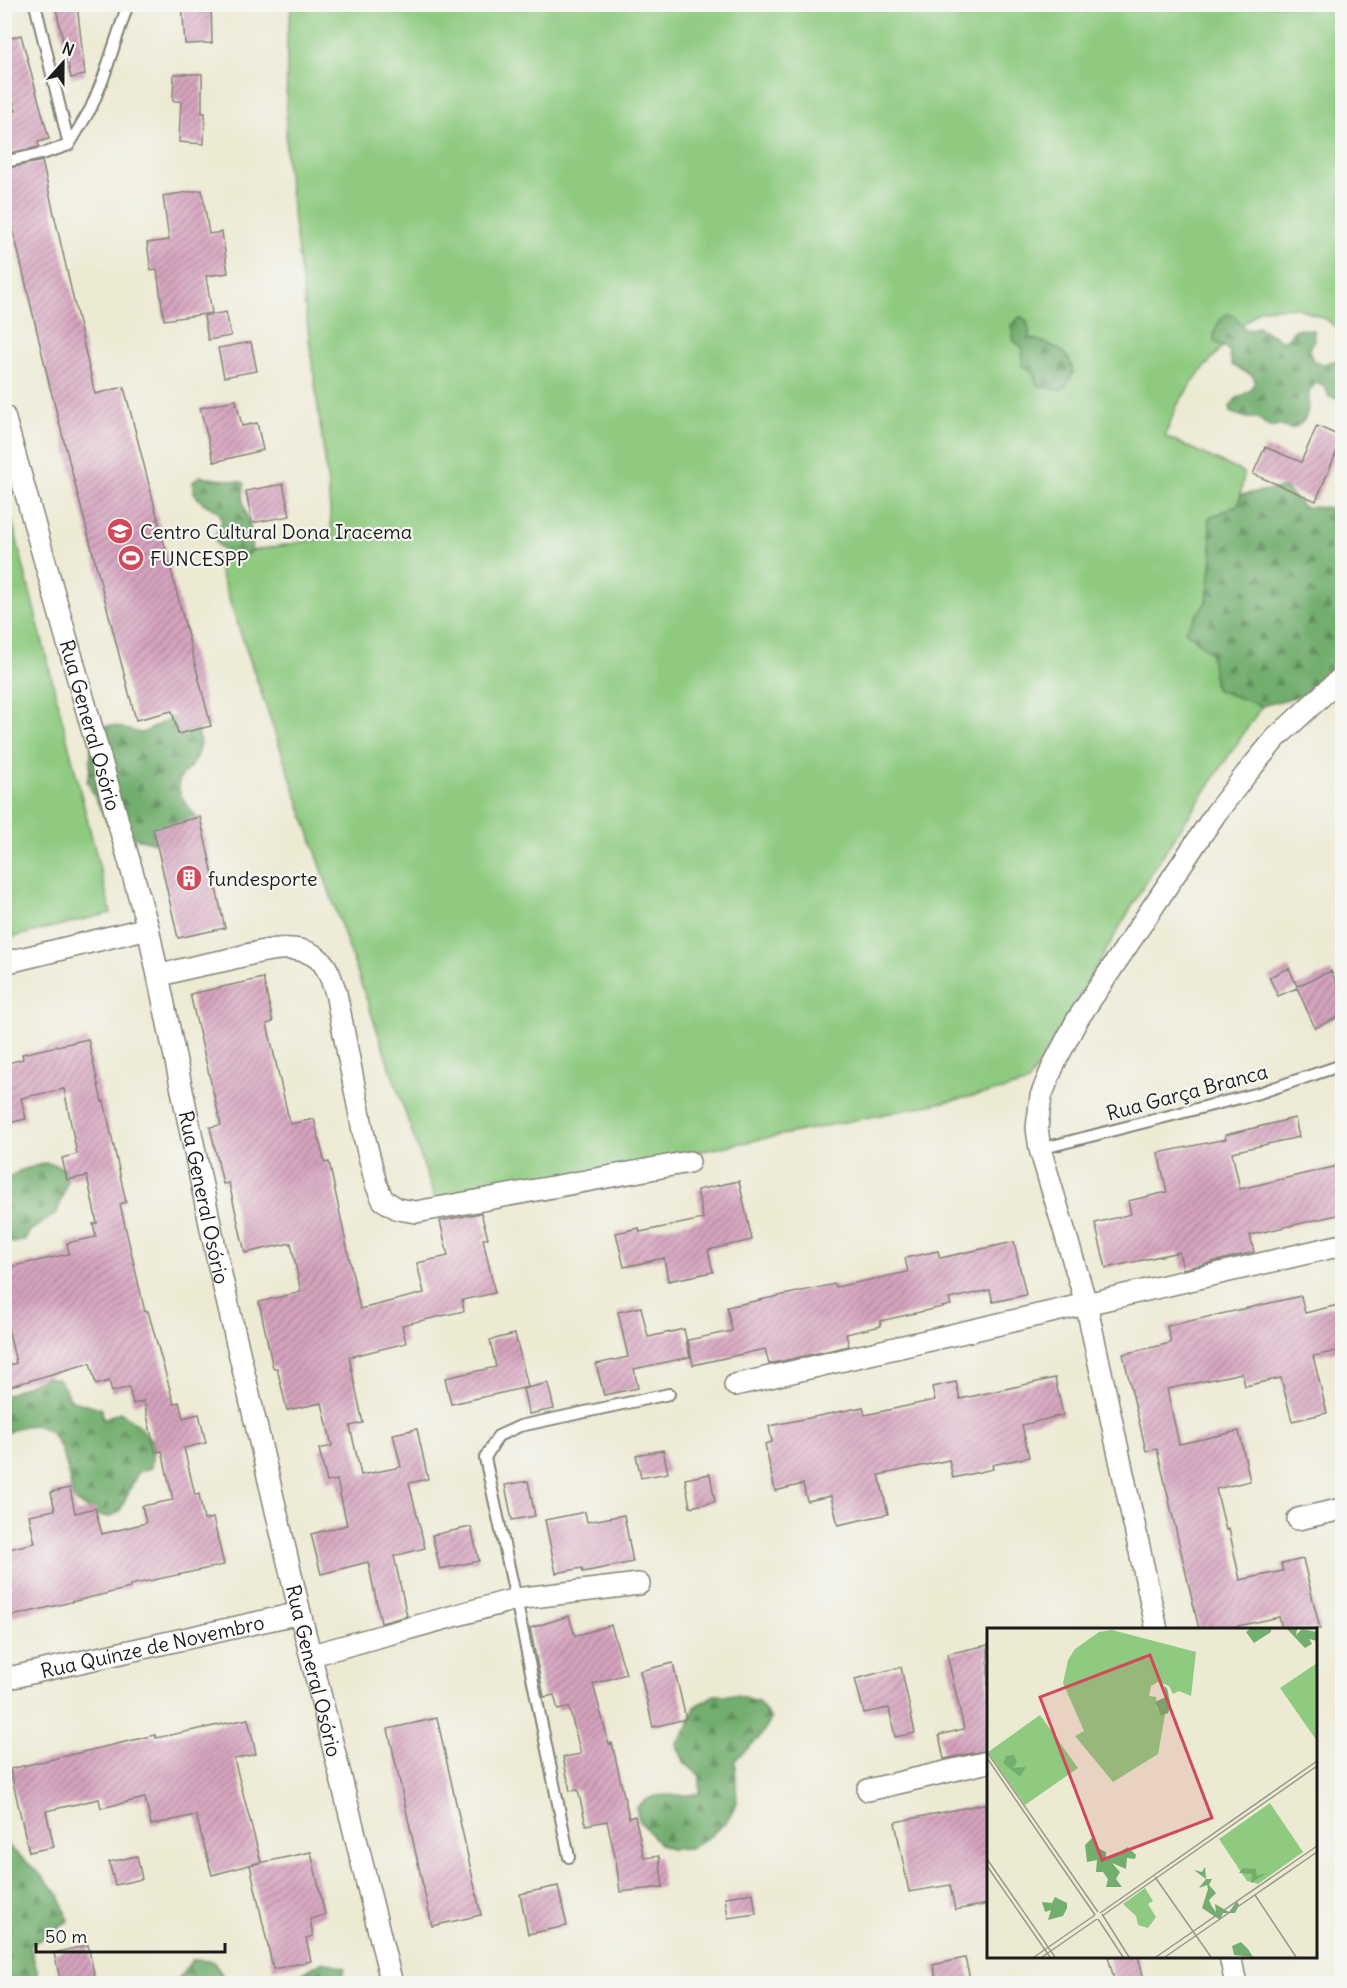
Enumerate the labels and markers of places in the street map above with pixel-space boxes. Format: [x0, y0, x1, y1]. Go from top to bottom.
school or university icon: Centro Cultural Dona Iracema [105, 516, 135, 546]
place label: Centro Cultural Dona Iracema [140, 519, 412, 544]
sports icon: FUNCESPP [116, 543, 146, 573]
place label: FUNCESPP [150, 546, 249, 571]
building icon: fundesporte [174, 863, 204, 893]
place label: fundesporte [208, 866, 317, 891]

